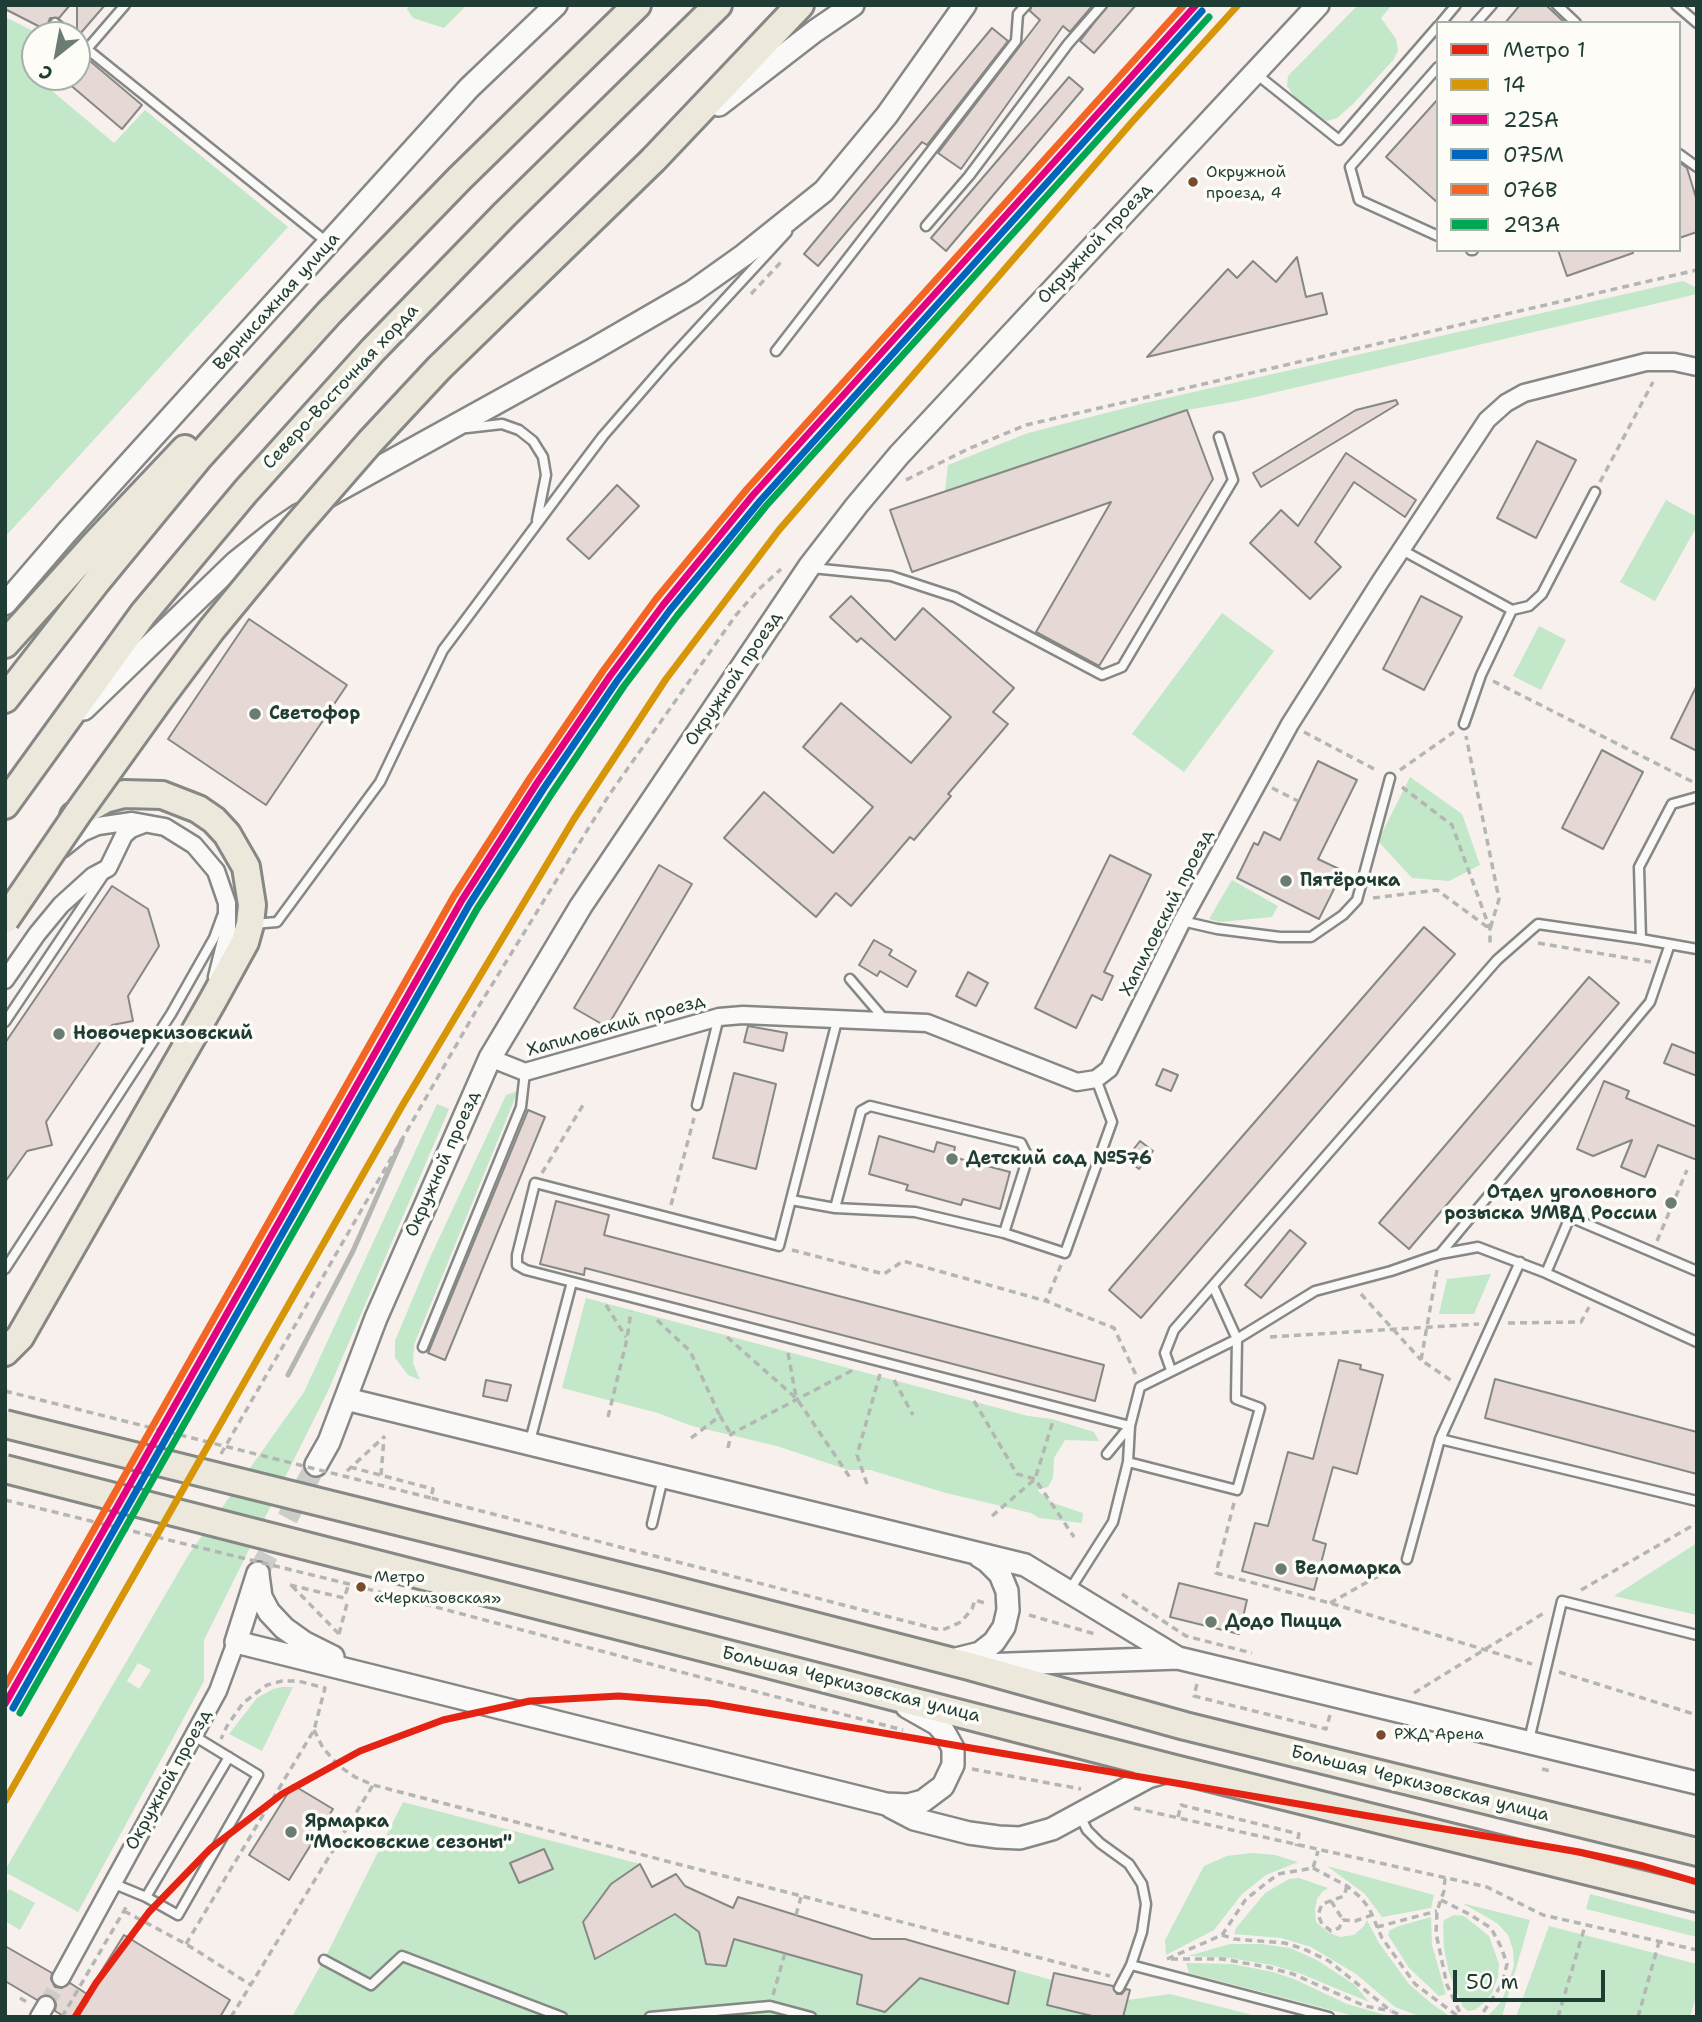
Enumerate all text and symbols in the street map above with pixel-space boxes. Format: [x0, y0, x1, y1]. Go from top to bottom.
north arrow [21, 21, 91, 91]
legend [1436, 21, 1681, 252]
text: Метро 1 [1503, 36, 1586, 64]
text: С [35, 59, 57, 86]
text: 14 [1503, 71, 1526, 99]
text: 225А [1503, 106, 1559, 134]
text: 075М [1503, 141, 1564, 169]
place label: Окружной проезд, 4 [1206, 163, 1286, 201]
marker: Окружной проезд, 4 [1186, 175, 1200, 189]
text: 076В [1503, 176, 1558, 204]
street label: Окружной проезд [1033, 179, 1157, 309]
text: 293А [1503, 211, 1560, 239]
street label: Вернисажная улица [209, 228, 345, 376]
street label: Северо-Восточная хорда [259, 300, 423, 474]
street label: Окружной проезд [681, 608, 787, 750]
place label: Светофор [269, 703, 360, 725]
marker: Светофор [247, 706, 263, 722]
street label: Хапиловский проезд [1116, 826, 1218, 1000]
place label: Пятёрочка [1300, 870, 1400, 892]
marker: Пятёрочка [1278, 873, 1294, 889]
street label: Хапиловский проезд [525, 990, 707, 1062]
place label: Новочеркизовский [73, 1023, 253, 1045]
marker: Новочеркизовский [51, 1026, 67, 1042]
street label: Окружной проезд [401, 1088, 485, 1240]
place label: Детский сад №576 [966, 1148, 1152, 1170]
marker: Детский сад №576 [944, 1151, 960, 1167]
place label: Отдел уголовного розыска УМВД России [1444, 1182, 1657, 1224]
marker: Отдел уголовного розыска УМВД России [1663, 1195, 1679, 1211]
place label: Веломарка [1295, 1558, 1401, 1580]
marker: Веломарка [1273, 1561, 1289, 1577]
place label: Метро «Черкизовская» [374, 1568, 501, 1606]
marker: Метро «Черкизовская» [354, 1580, 368, 1594]
place label: Додо Пицца [1225, 1611, 1342, 1633]
marker: Додо Пицца [1203, 1614, 1219, 1630]
street label: Большая Черкизовская улица [720, 1642, 982, 1728]
street label: Окружной проезд [121, 1706, 217, 1854]
place label: РЖД Арена [1394, 1725, 1484, 1745]
marker: РЖД Арена [1374, 1728, 1388, 1742]
street label: Большая Черкизовская улица [1289, 1741, 1551, 1827]
place label: Ярмарка "Московские сезоны" [305, 1811, 512, 1854]
marker: Ярмарка "Московские сезоны" [283, 1824, 299, 1840]
scale bar [1457, 1955, 1609, 1999]
text: 50 m [1466, 1968, 1519, 1996]

